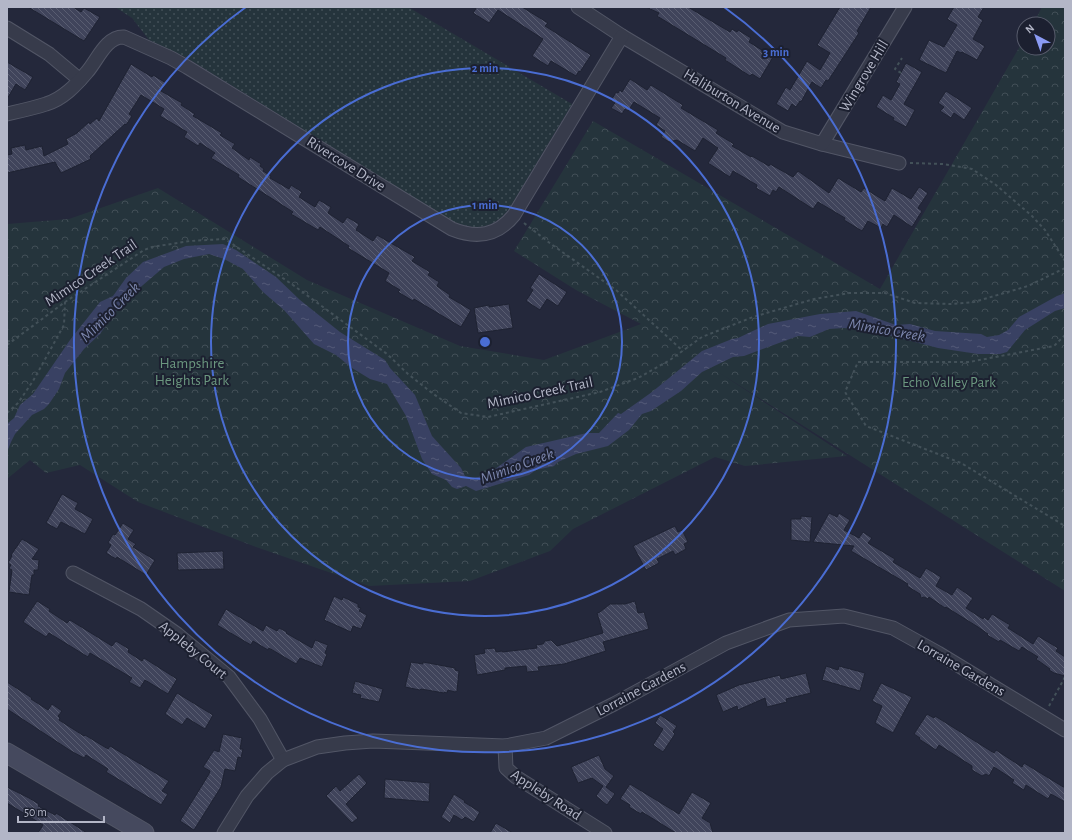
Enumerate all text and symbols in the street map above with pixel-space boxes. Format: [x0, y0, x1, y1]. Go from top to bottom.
north arrow [1016, 16, 1056, 56]
text: N [1023, 22, 1036, 35]
street label: Wingrove Hill [837, 37, 891, 115]
text: 3 min [763, 46, 789, 58]
text: 2 min [472, 62, 498, 74]
street label: Haliburton Avenue [681, 66, 783, 136]
street label: Rivercove Drive [304, 134, 388, 194]
text: 1 min [472, 199, 498, 211]
street label: Mimico Creek Trail [41, 235, 141, 311]
water label: Mimico Creek [76, 278, 144, 346]
water label: Mimico Creek [848, 315, 926, 345]
centre of rings [478, 335, 492, 349]
park label: Hampshire Heights Park [155, 356, 229, 388]
street label: Mimico Creek Trail [486, 374, 594, 412]
park label: Echo Valley Park [902, 375, 996, 390]
water label: Mimico Creek [478, 445, 556, 487]
street label: Appleby Court [156, 618, 230, 682]
street label: Lorraine Gardens [914, 637, 1008, 699]
street label: Lorraine Gardens [594, 659, 688, 719]
street label: Appleby Road [508, 767, 584, 823]
scale bar [18, 798, 104, 824]
text: 50 m [24, 806, 47, 818]

